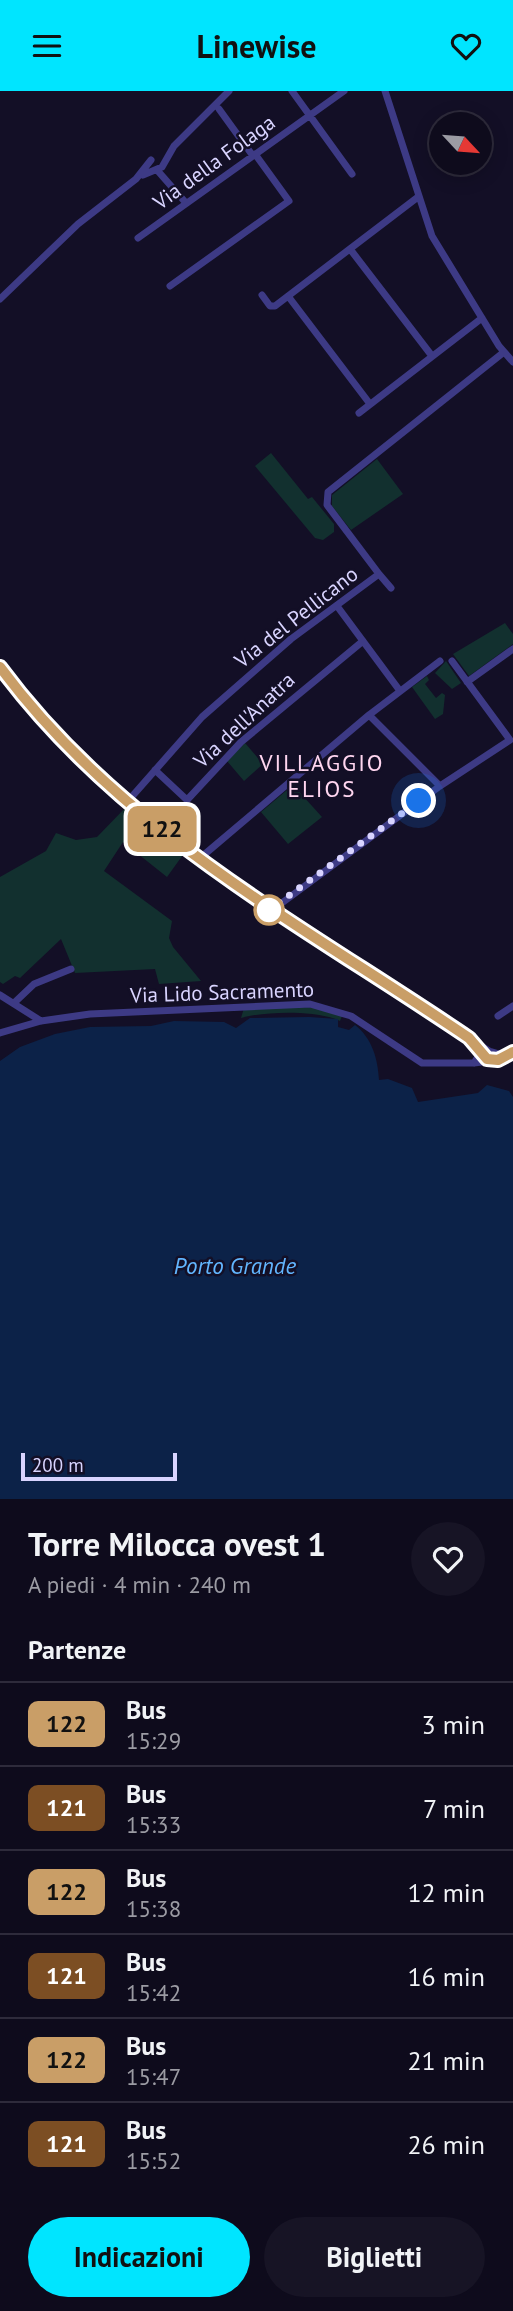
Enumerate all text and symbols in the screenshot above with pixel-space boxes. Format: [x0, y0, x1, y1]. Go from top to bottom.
text: Linewise [196, 25, 317, 67]
icon: menu [28, 27, 66, 65]
icon: heart [447, 27, 485, 65]
street label: Via della Folaga [147, 109, 280, 216]
north arrow [429, 112, 492, 175]
map controls [429, 112, 492, 175]
street label: Via del Pellicano [228, 560, 363, 674]
street label: Via dell'Anatra [187, 666, 300, 774]
district label: VILLAGGIO ELIOS [258, 748, 385, 803]
your location [401, 783, 436, 818]
line badge: 122 [122, 806, 202, 852]
text: 122 [142, 813, 182, 844]
unlabelled marker [254, 895, 284, 925]
street label: Via Lido Sacramento [128, 975, 315, 1009]
water label: Porto Grande [174, 1251, 297, 1280]
scale bar [21, 1450, 177, 1482]
text: 200 m [32, 1453, 84, 1477]
text: Torre Milocca ovest 1 [28, 1522, 326, 1565]
button: heart [411, 1522, 485, 1596]
text: A piedi · 4 min · 240 m [28, 1570, 251, 1599]
text: Partenze [28, 1633, 126, 1666]
text: Bus [126, 1693, 166, 1726]
text: 122 [46, 1708, 87, 1739]
text: 3 min [422, 1708, 485, 1741]
text: 15:29 [126, 1726, 181, 1755]
text: Bus [126, 1777, 166, 1810]
text: 121 [46, 1792, 87, 1823]
text: 7 min [423, 1792, 485, 1825]
text: 15:33 [126, 1810, 181, 1839]
text: Bus [126, 1861, 166, 1894]
text: 122 [46, 1876, 87, 1907]
text: 12 min [407, 1876, 485, 1909]
text: 15:38 [126, 1894, 181, 1923]
text: Bus [126, 1945, 166, 1978]
text: 121 [46, 1960, 87, 1991]
text: 16 min [407, 1960, 485, 1993]
text: 15:42 [126, 1978, 181, 2007]
text: Bus [126, 2029, 166, 2062]
text: 122 [46, 2044, 87, 2075]
text: 21 min [407, 2044, 485, 2077]
text: 15:47 [126, 2062, 181, 2091]
text: Bus [126, 2113, 166, 2146]
text: 121 [46, 2128, 87, 2159]
text: 26 min [407, 2128, 485, 2161]
text: 15:52 [126, 2146, 181, 2175]
button: Indicazioni [28, 2217, 250, 2297]
button: Biglietti [264, 2217, 485, 2297]

